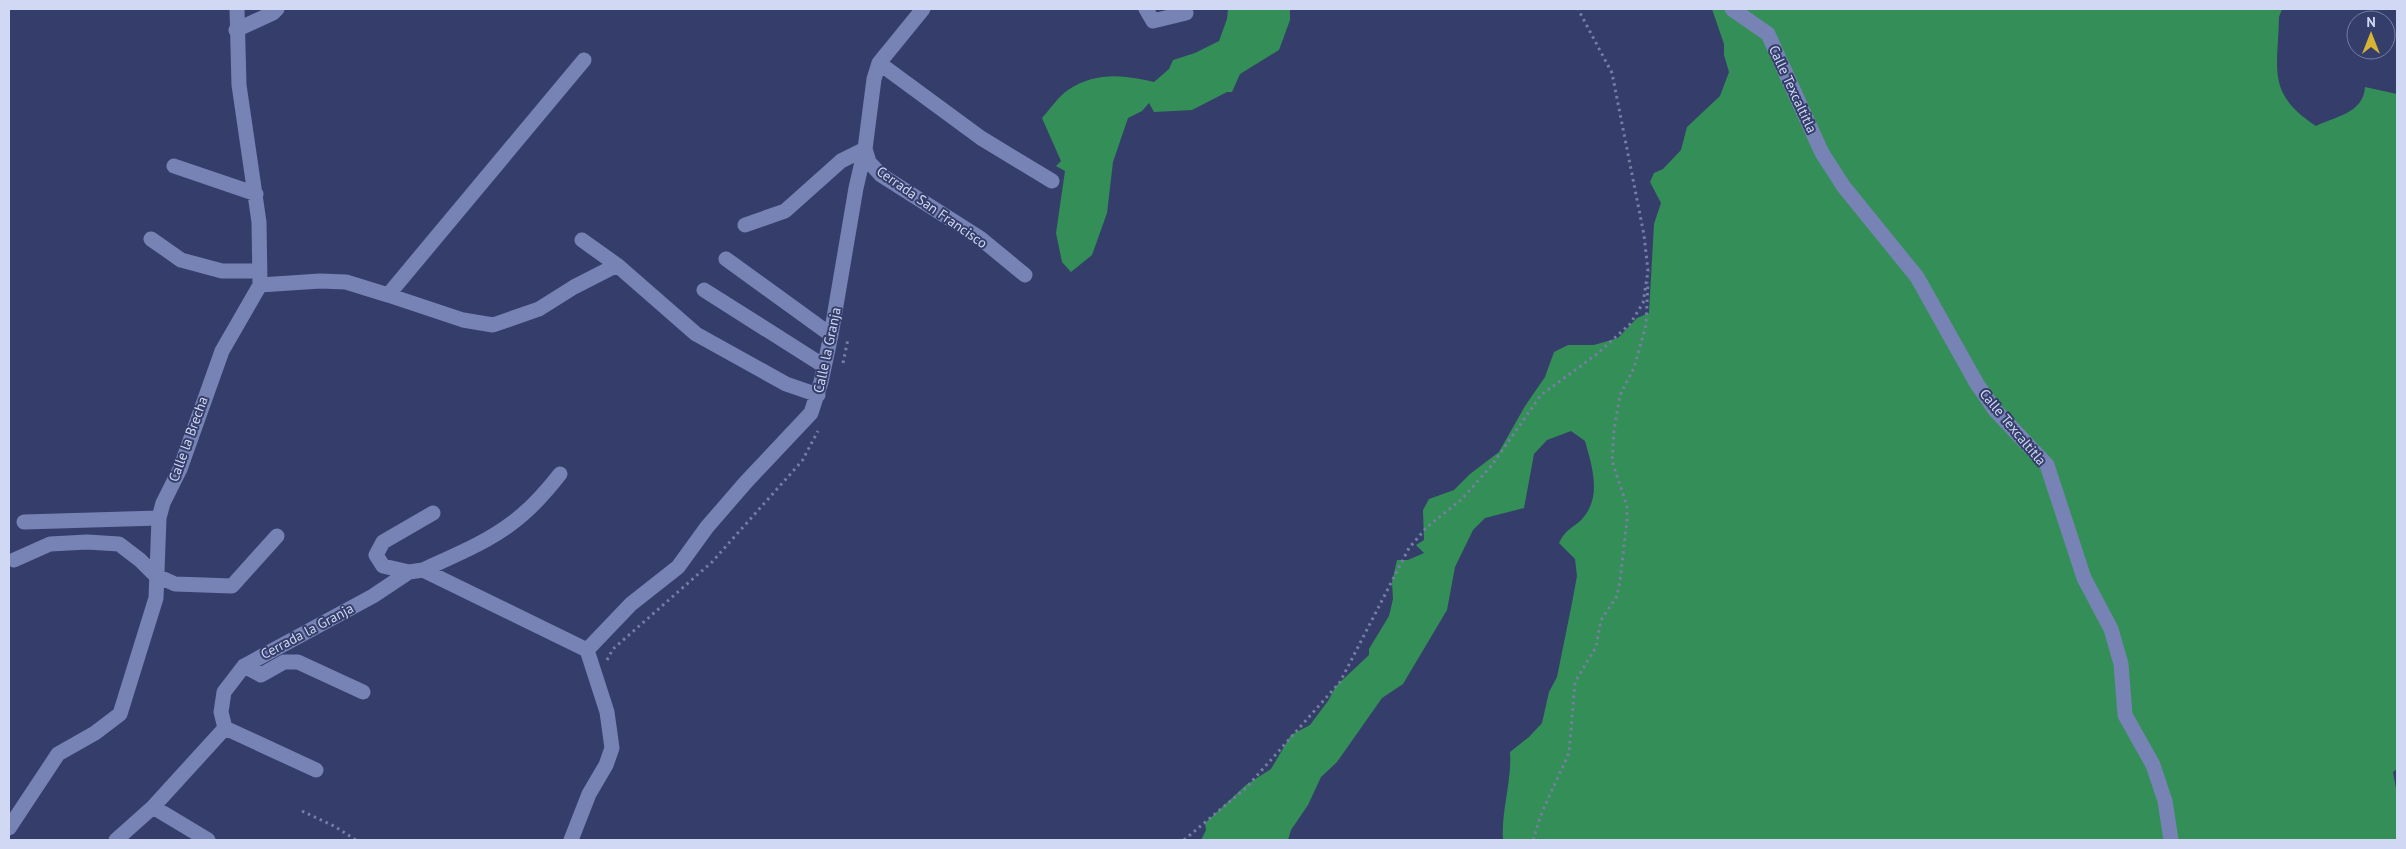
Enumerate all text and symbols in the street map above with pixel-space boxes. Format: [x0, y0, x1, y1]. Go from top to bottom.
north arrow [2346, 10, 2396, 60]
text: N [2366, 13, 2376, 31]
street label: Calle Texcaltitla [1765, 42, 1821, 136]
street label: Cerrada San Francisco [873, 162, 991, 252]
street label: Calle la Granja [809, 305, 845, 394]
street label: Calle Texcaltitla [1976, 385, 2050, 469]
street label: Calle la Brecha [164, 394, 212, 484]
street label: Cerrada la Granja [257, 599, 357, 663]

